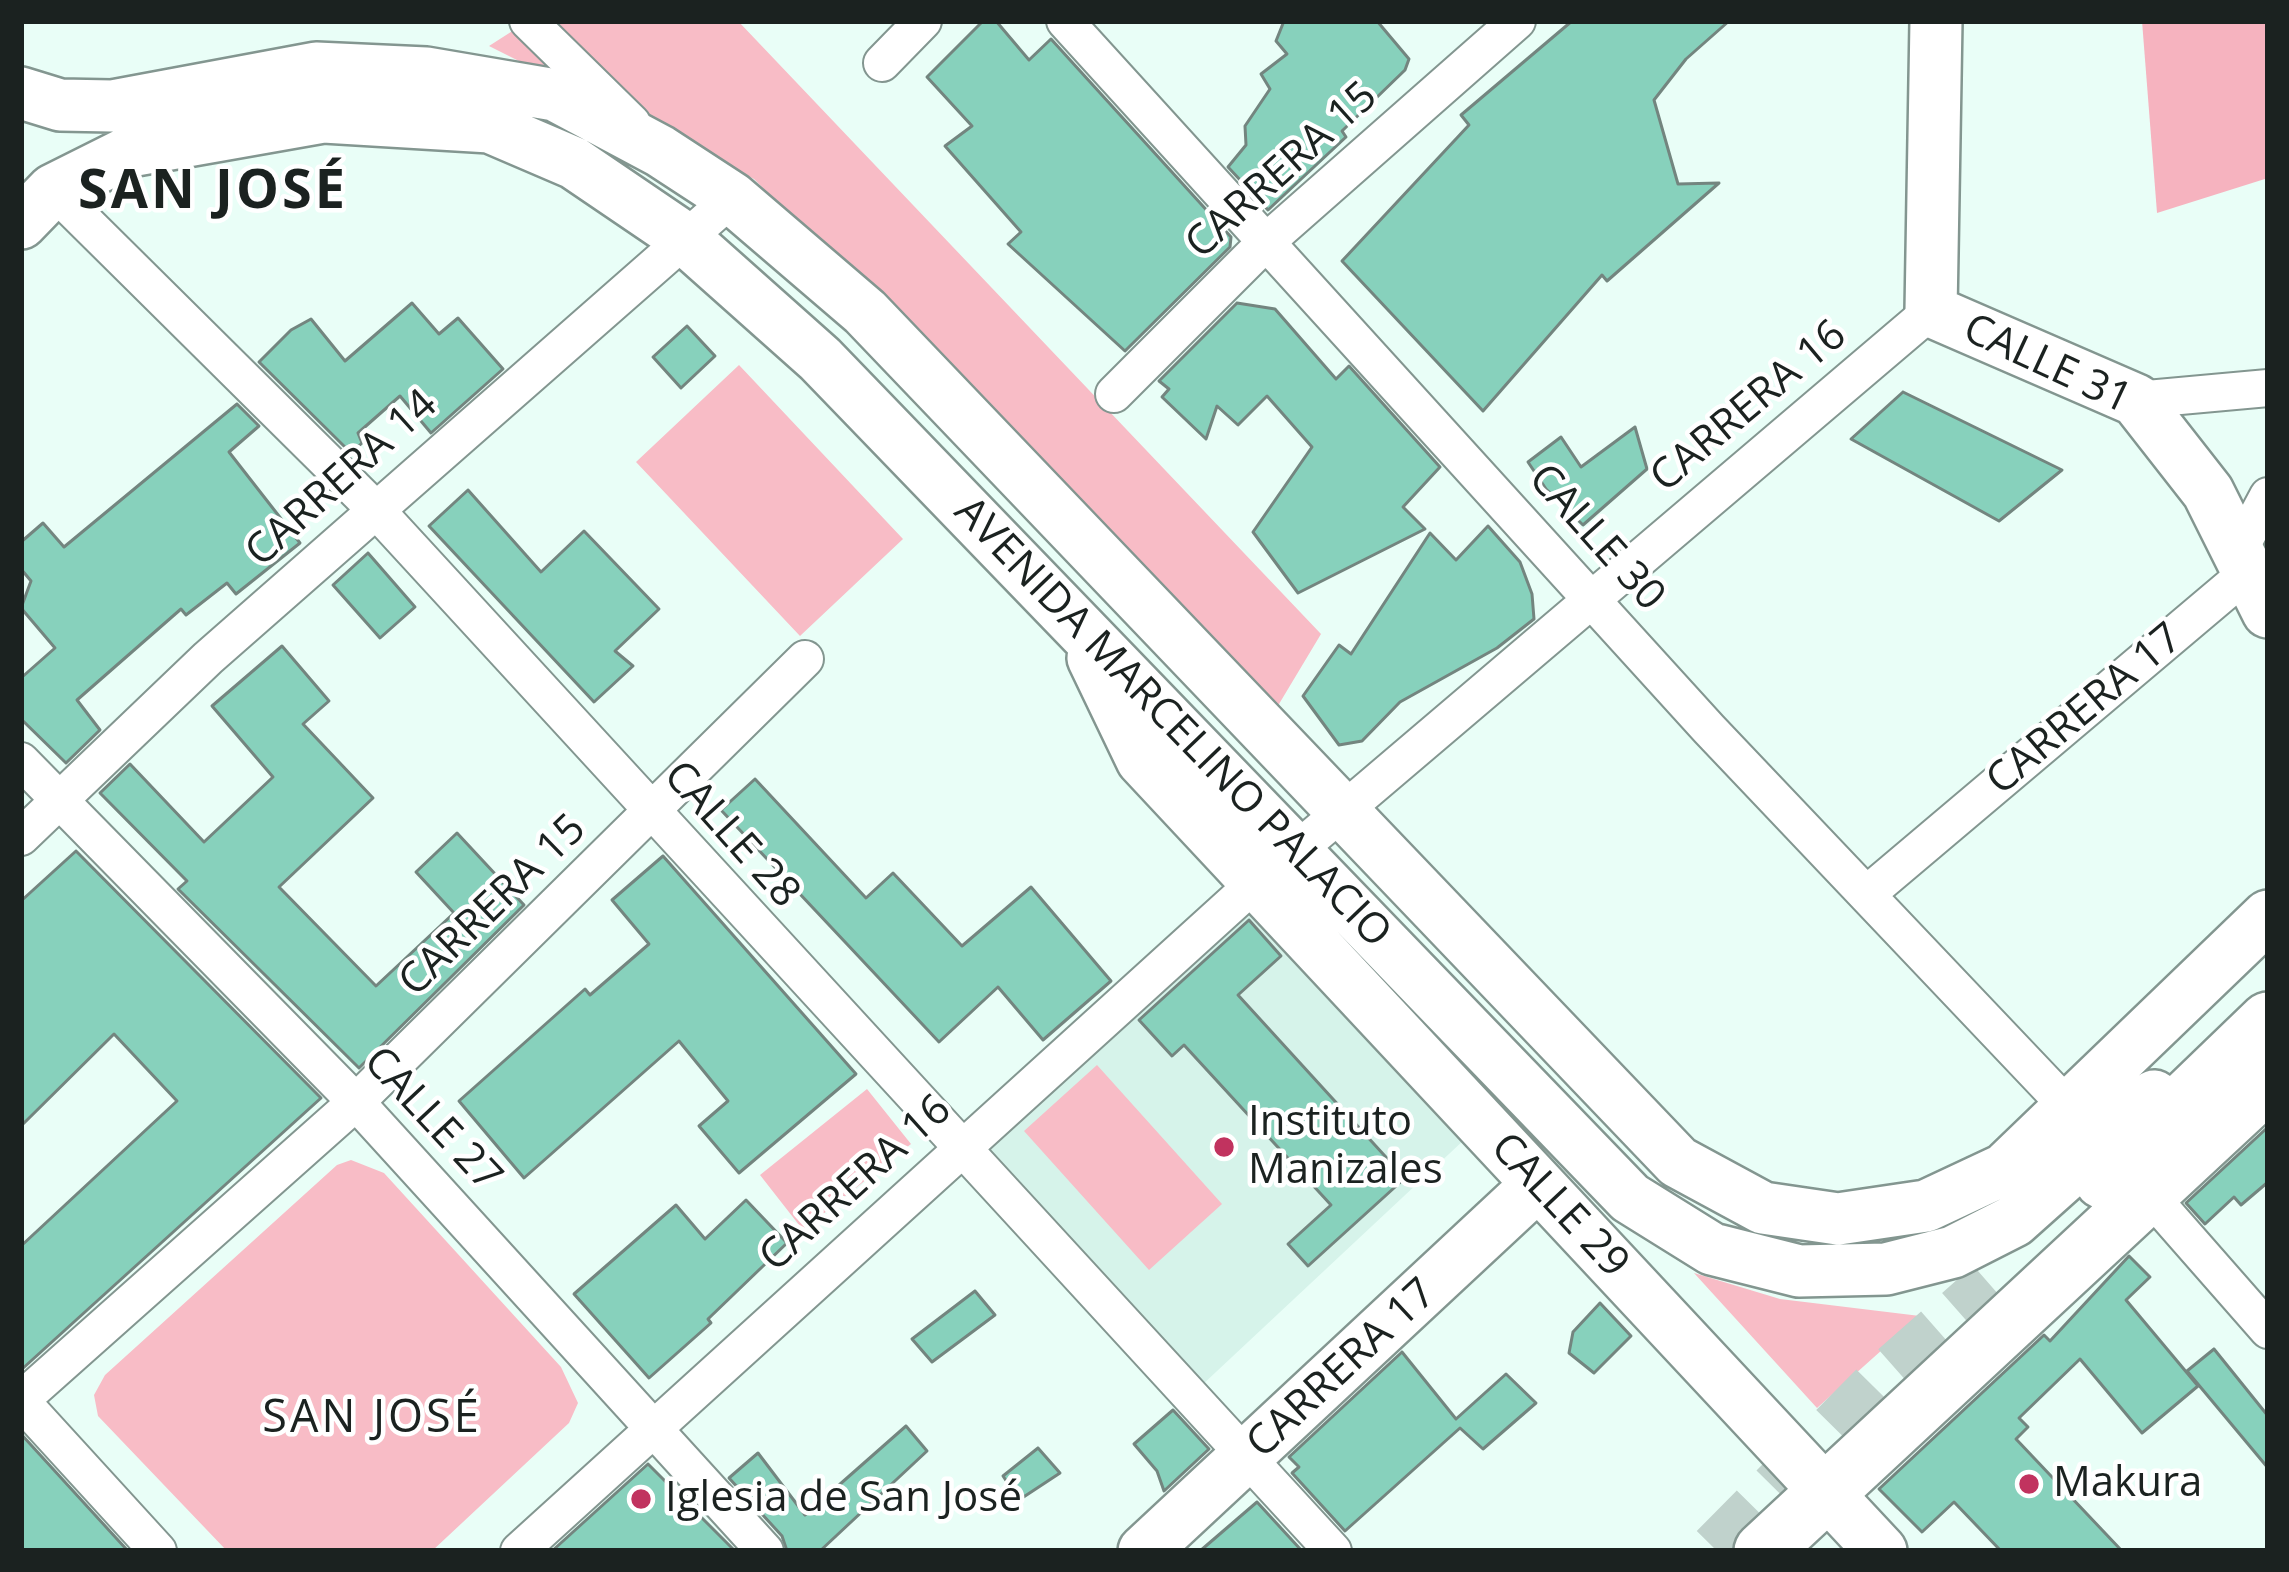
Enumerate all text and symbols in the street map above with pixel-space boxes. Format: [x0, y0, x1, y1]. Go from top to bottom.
street label: CARRERA 15 [1176, 72, 1388, 270]
district label: SAN JOSÉ [78, 161, 348, 225]
street label: CALLE 31 [1955, 304, 2139, 426]
street label: CARRERA 16 [1641, 311, 1857, 503]
street label: CARRERA 14 [236, 380, 448, 578]
street label: CALLE 30 [1517, 455, 1675, 621]
street label: AVENIDA MARCELINO PALACIO [943, 487, 1401, 959]
street label: CARRERA 17 [1977, 614, 2193, 806]
street label: CALLE 28 [652, 752, 810, 918]
street label: CARRERA 15 [389, 805, 597, 1007]
street label: CALLE 27 [352, 1037, 512, 1203]
street label: CARRERA 16 [750, 1085, 962, 1283]
place label: Instituto Manizales [1248, 1098, 1443, 1196]
street label: CALLE 29 [1479, 1123, 1639, 1289]
marker: Instituto Manizales [1211, 1134, 1237, 1160]
street label: CARRERA 17 [1237, 1269, 1447, 1469]
district label: SAN JOSÉ [262, 1392, 482, 1446]
place label: Makura [2053, 1459, 2202, 1509]
marker: Makura [2016, 1471, 2042, 1497]
place label: Iglesia de San José [665, 1474, 1022, 1524]
marker: Iglesia de San José [628, 1486, 654, 1512]

